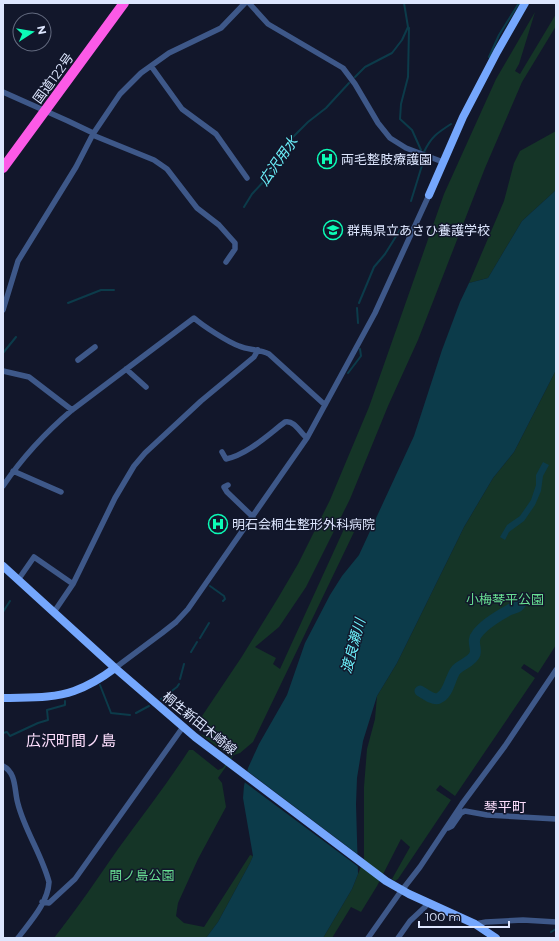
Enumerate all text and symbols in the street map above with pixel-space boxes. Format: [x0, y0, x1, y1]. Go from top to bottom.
north arrow [12, 12, 52, 52]
text: N [34, 24, 50, 36]
street label: 国道122号 [29, 50, 77, 106]
water label: 広沢用水 [255, 131, 303, 189]
hospital icon: 両毛整肢療護園 [316, 148, 338, 170]
place label: 両毛整肢療護園 [341, 151, 432, 167]
school or university icon: 群馬県立あさひ養護学校 [322, 219, 344, 241]
place label: 群馬県立あさひ養護学校 [347, 222, 490, 238]
hospital icon: 明石会桐生整形外科病院 [207, 513, 229, 535]
place label: 明石会桐生整形外科病院 [232, 516, 375, 532]
park label: 小梅琴平公園 [466, 591, 544, 607]
water label: 渡良瀬川 [337, 615, 369, 675]
street label: 桐生新田木崎線 [160, 688, 240, 758]
district label: 広沢町間ノ島 [26, 731, 116, 750]
district label: 琴平町 [484, 798, 526, 816]
park label: 間ノ島公園 [109, 867, 175, 883]
scale bar [419, 903, 509, 929]
text: 100 m [425, 909, 461, 924]

